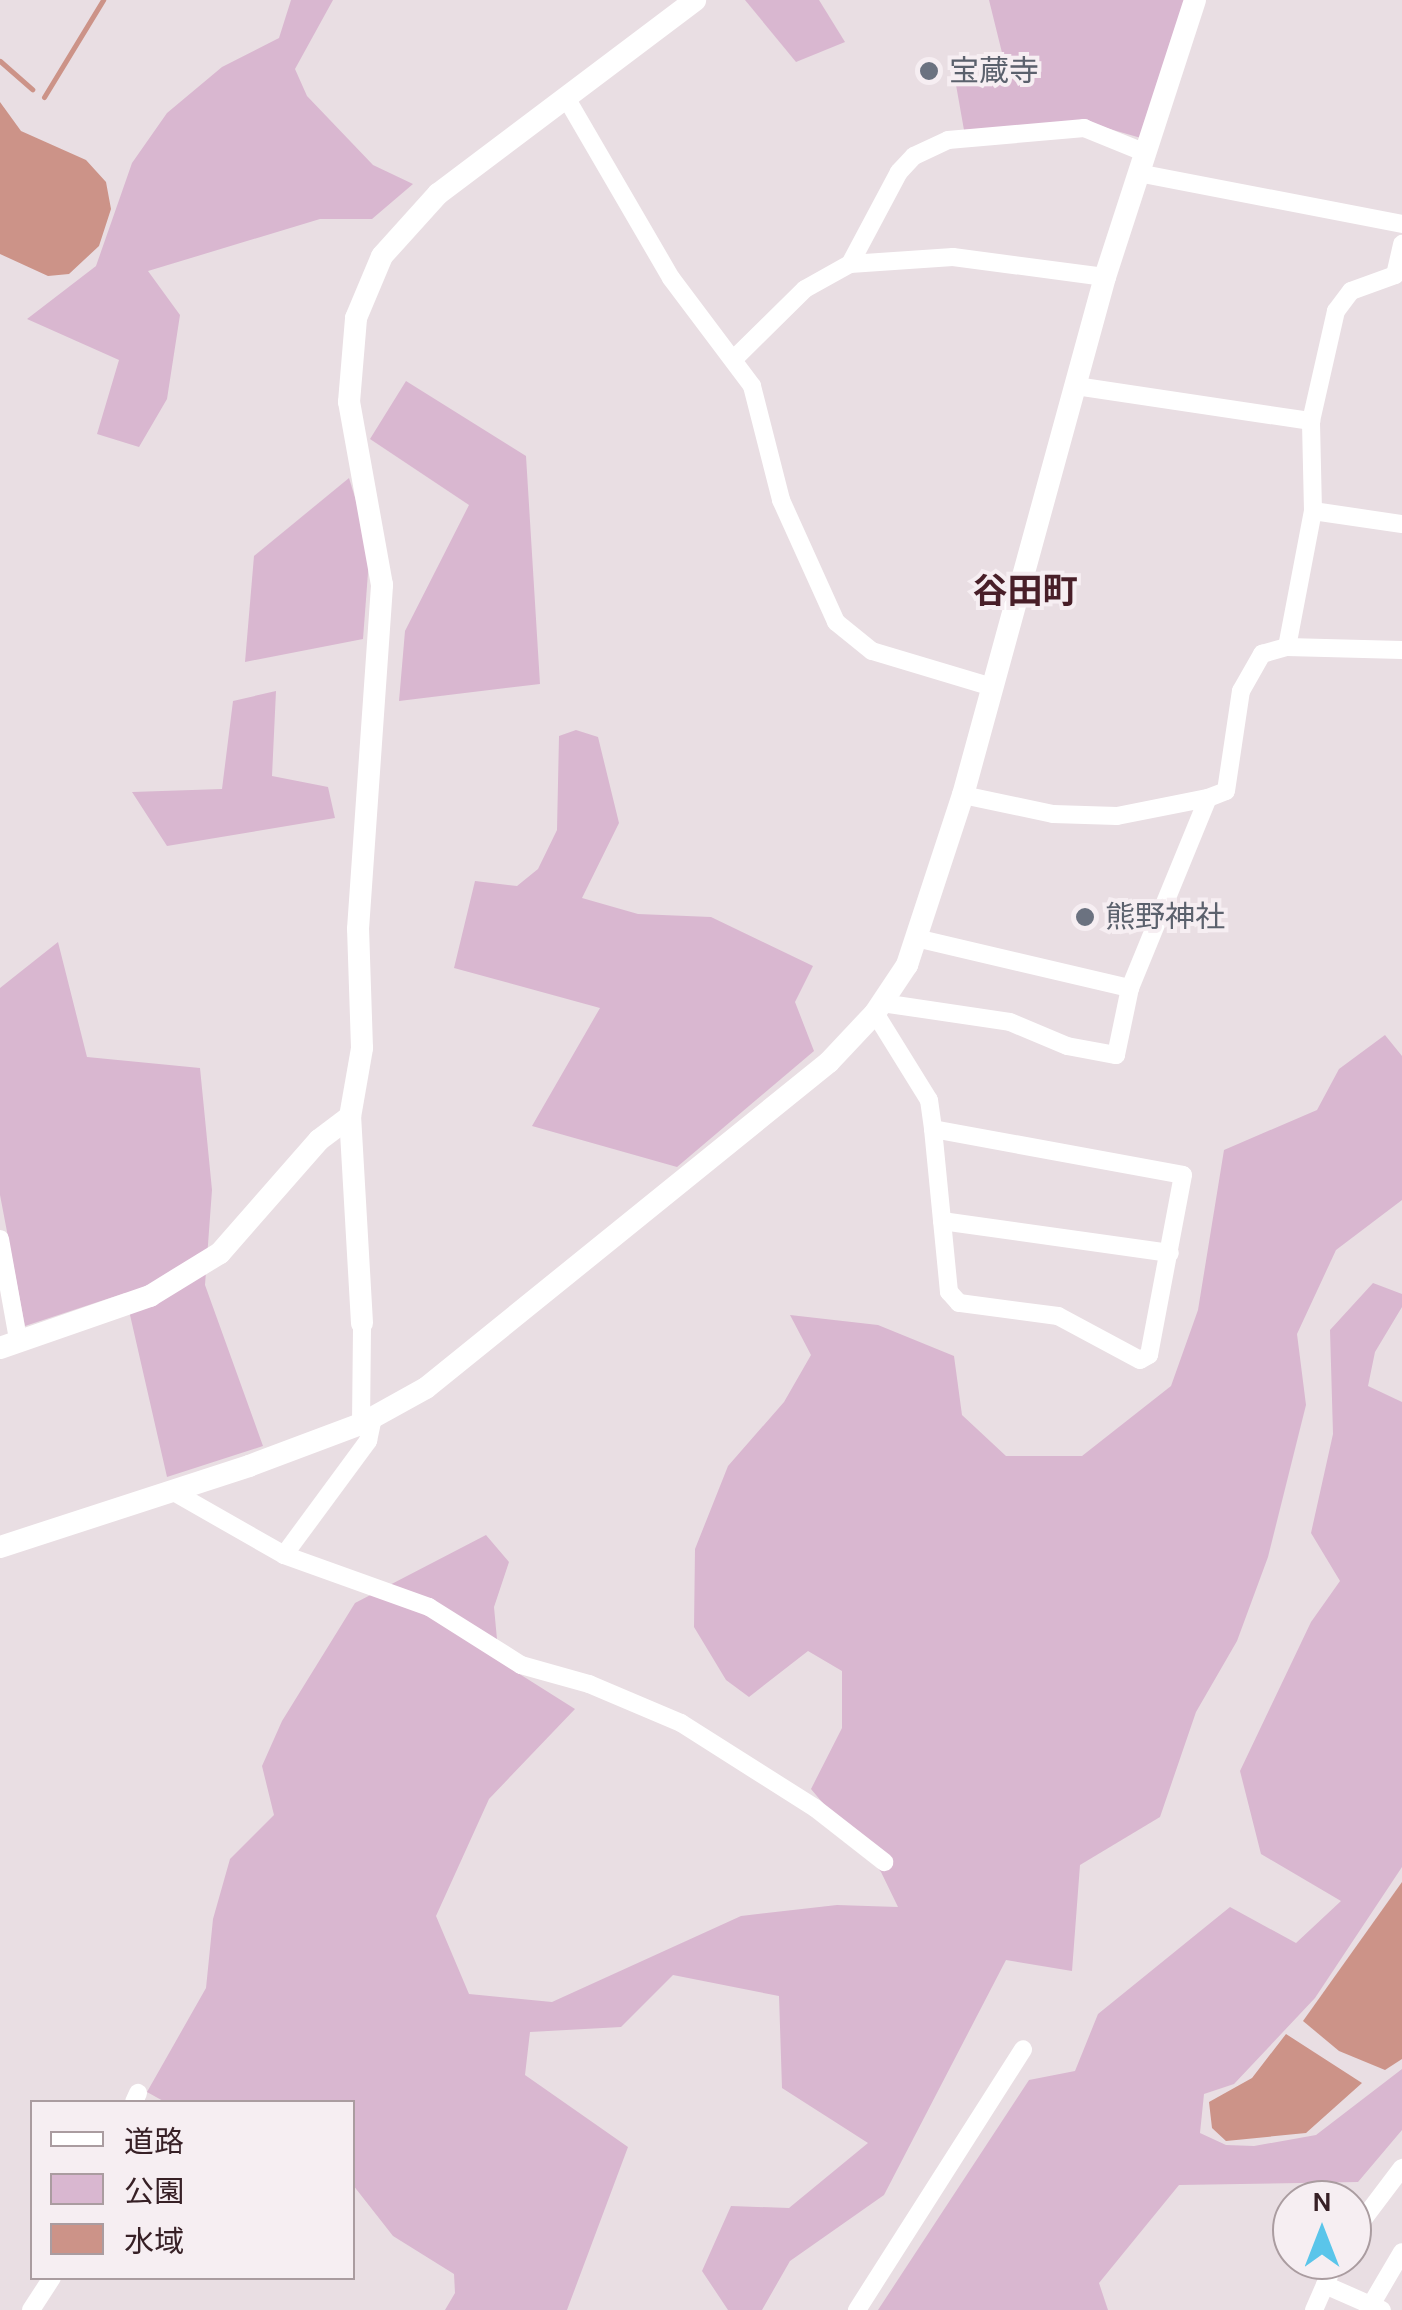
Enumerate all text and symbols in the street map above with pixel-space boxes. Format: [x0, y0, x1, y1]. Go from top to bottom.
place label: 宝蔵寺 [949, 53, 1039, 89]
marker: 宝蔵寺 [918, 60, 940, 82]
district label: 谷田町 [973, 571, 1077, 613]
place label: 熊野神社 [1105, 899, 1225, 935]
marker: 熊野神社 [1074, 906, 1096, 928]
legend [30, 2100, 355, 2280]
text: 道路 [124, 2124, 184, 2160]
text: 公園 [124, 2174, 184, 2210]
north arrow [1272, 2180, 1372, 2280]
text: N [1312, 2185, 1332, 2218]
text: 水域 [124, 2224, 184, 2260]

